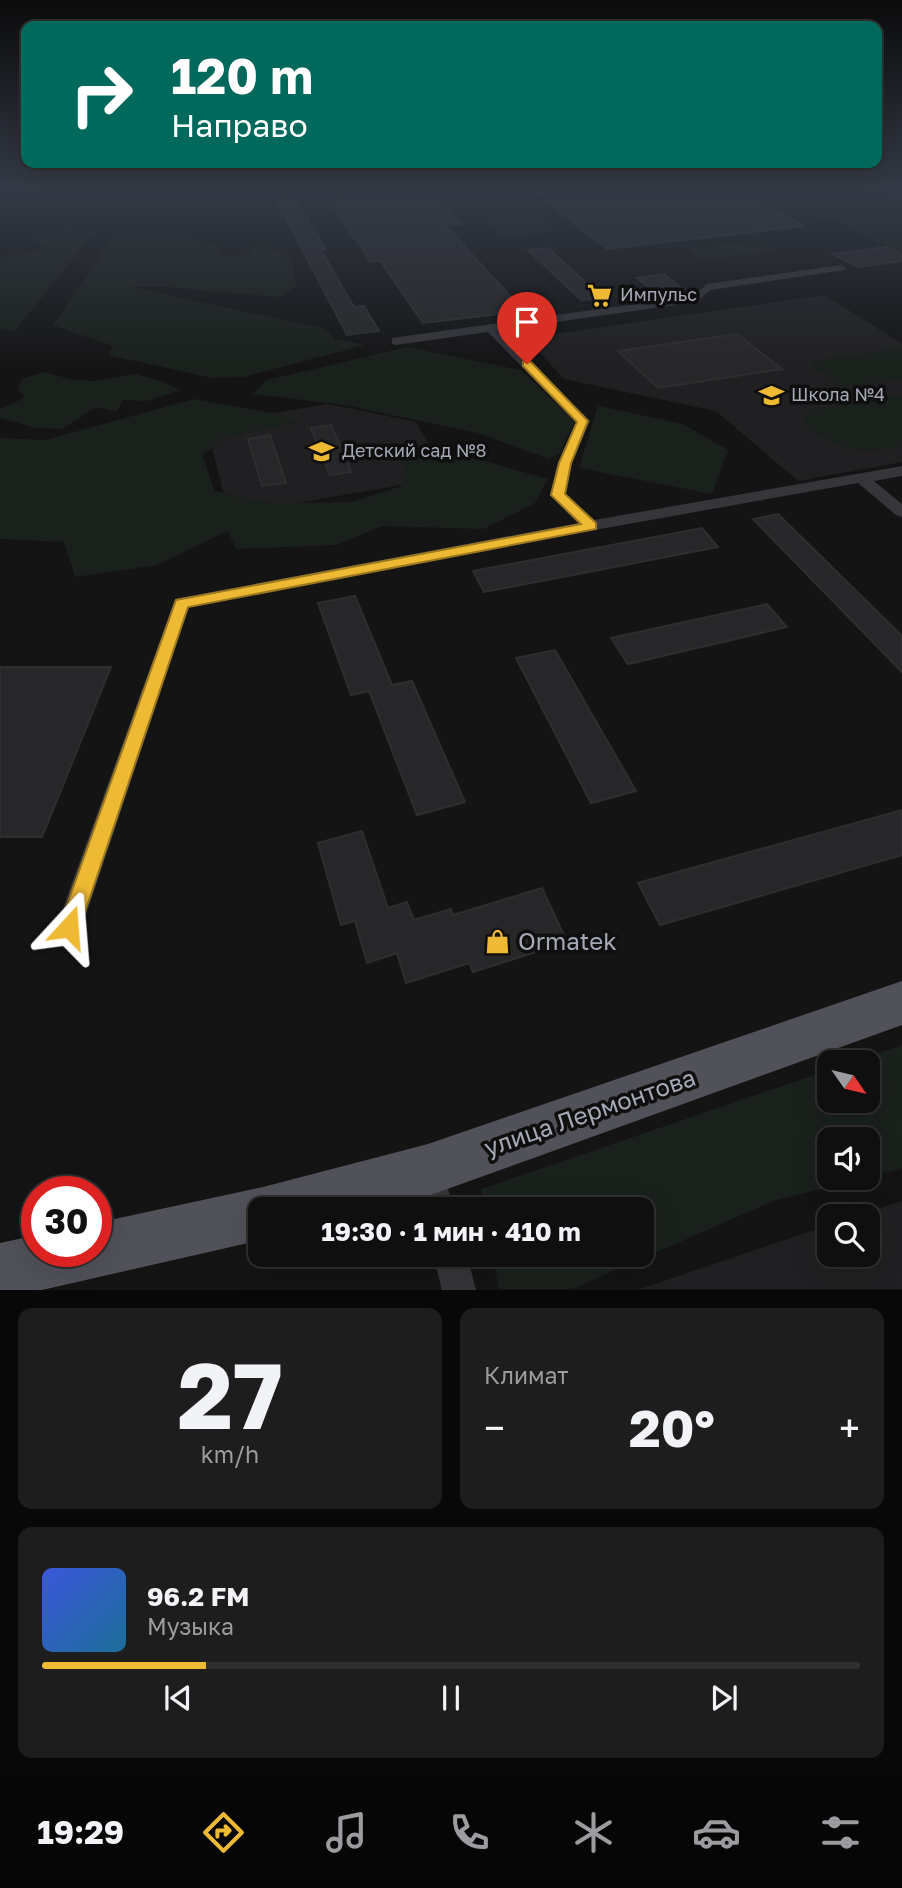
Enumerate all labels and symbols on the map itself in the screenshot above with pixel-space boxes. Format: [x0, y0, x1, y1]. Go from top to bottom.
supermarket icon: Импульс [586, 281, 614, 309]
place label: Импульс [620, 283, 697, 305]
pin [497, 292, 557, 364]
school or university icon: Школа №4 [757, 381, 785, 409]
place label: Школа №4 [791, 383, 885, 405]
school or university icon: Детский сад №8 [308, 437, 336, 465]
place label: Детский сад №8 [342, 439, 487, 461]
position arrow [32, 890, 106, 964]
place label: Ormatek [518, 926, 617, 955]
shop icon: Ormatek [484, 928, 512, 956]
north arrow [817, 1050, 880, 1113]
street label: улица Лермонтова [480, 1062, 699, 1161]
speed limit sign: 30 [21, 1176, 112, 1267]

